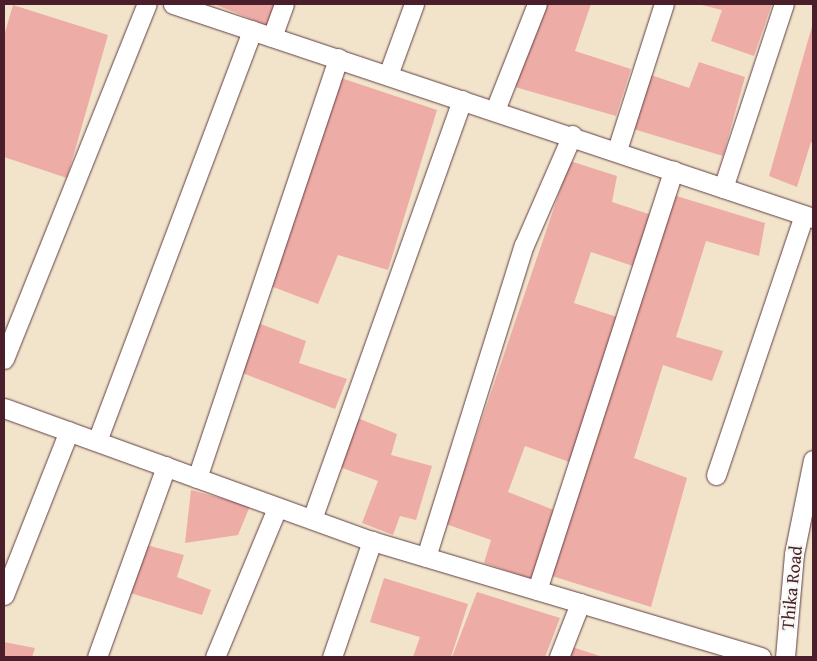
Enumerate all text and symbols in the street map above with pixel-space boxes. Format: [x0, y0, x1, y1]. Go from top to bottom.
street label: Thika Road [777, 545, 807, 631]

